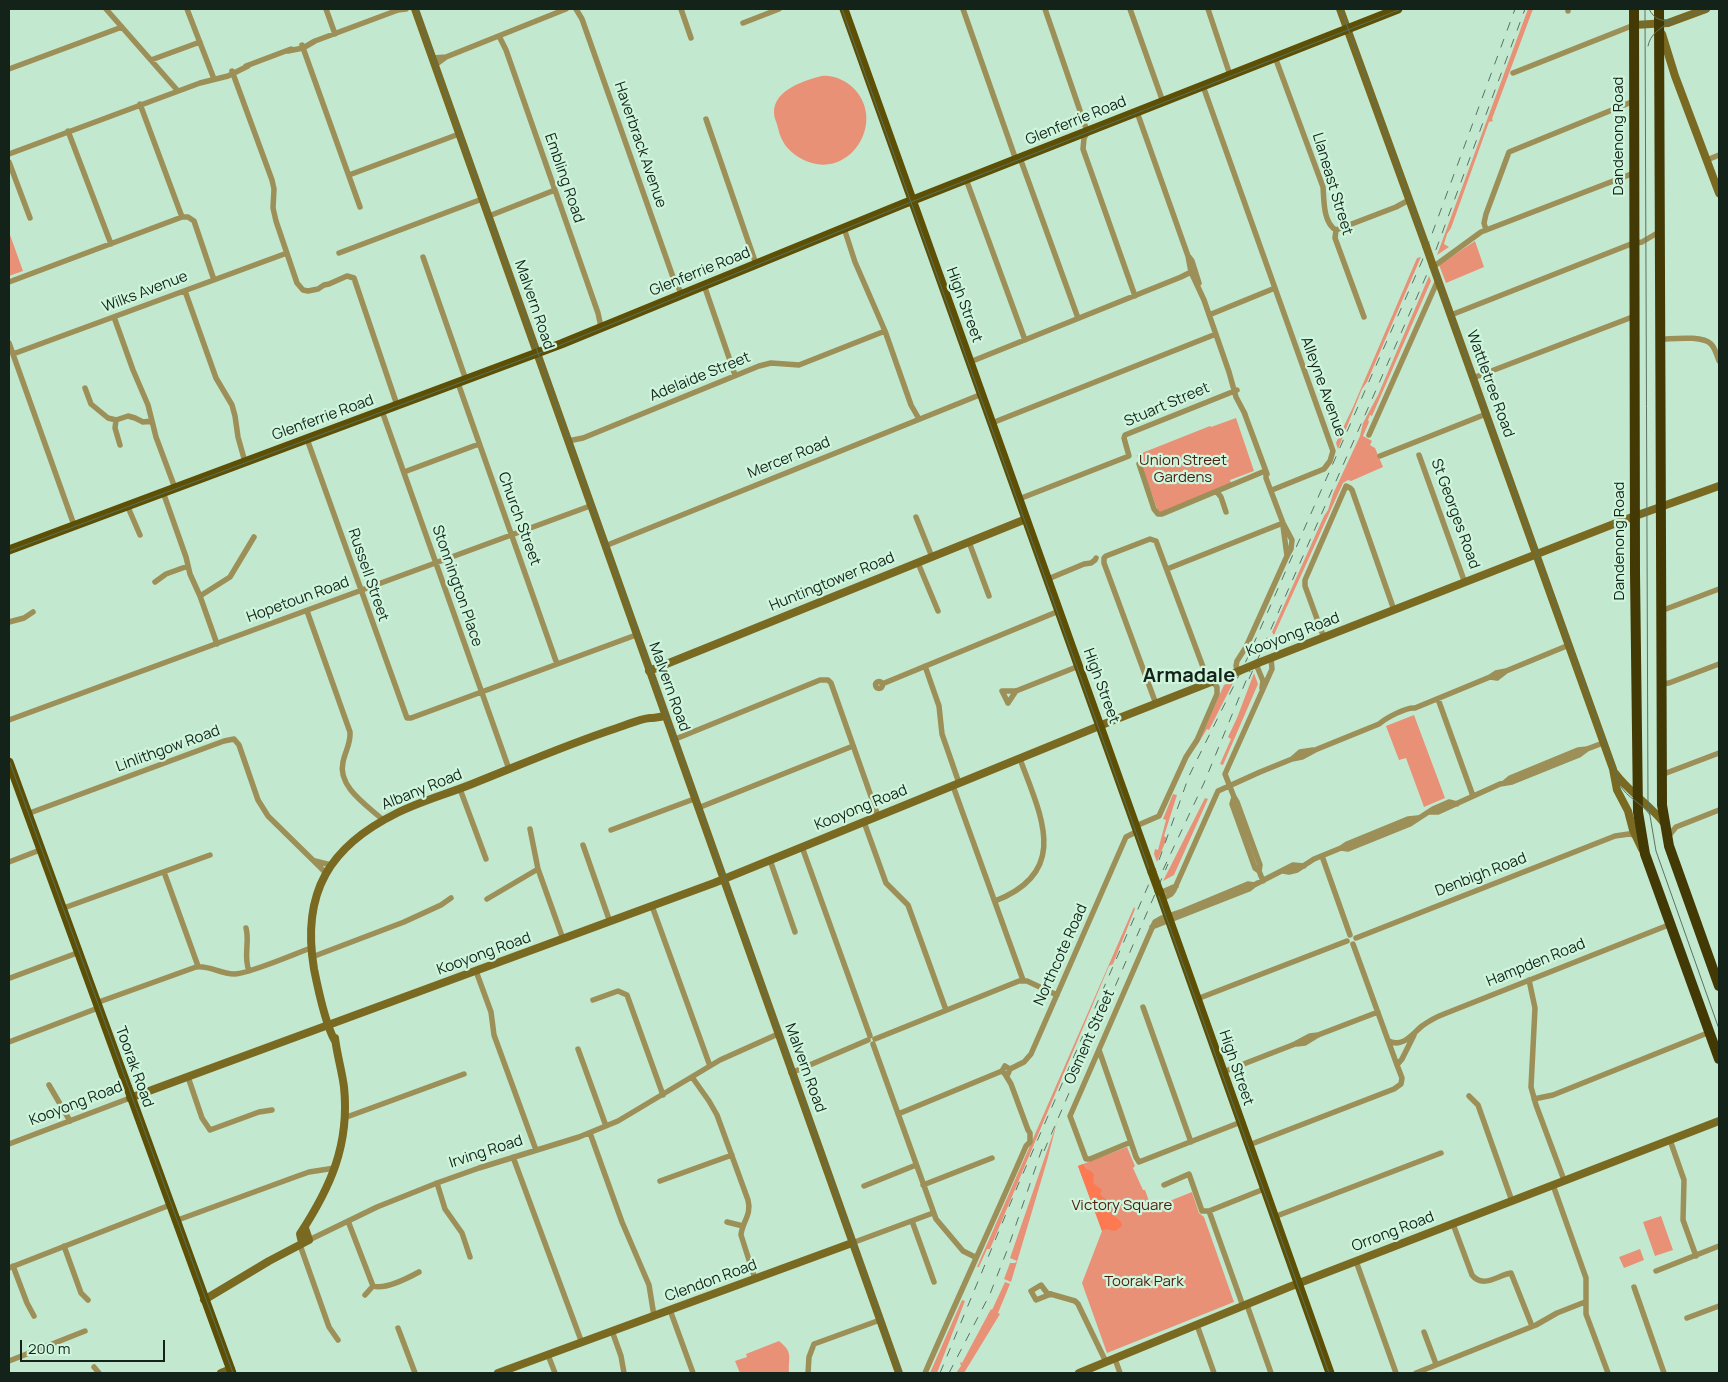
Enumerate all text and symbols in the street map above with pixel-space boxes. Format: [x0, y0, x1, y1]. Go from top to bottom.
street label: Dandenong Road [1610, 77, 1628, 195]
street label: Haverbrack Avenue [610, 80, 670, 210]
street label: Glenferrie Road [1023, 93, 1129, 149]
street label: Embling Road [540, 131, 588, 225]
street label: Llaneast Street [1308, 131, 1356, 237]
street label: Glenferrie Road [647, 244, 753, 300]
street label: Malvern Road [510, 258, 558, 352]
street label: High Street [942, 265, 986, 345]
street label: Wilks Avenue [100, 267, 190, 317]
street label: Wattletree Road [1462, 328, 1518, 440]
street label: Alleyne Avenue [1297, 335, 1349, 439]
street label: Adelaide Street [647, 349, 753, 405]
street label: Stuart Street [1122, 379, 1212, 431]
street label: Glenferrie Road [270, 391, 376, 445]
street label: Mercer Road [745, 433, 833, 483]
park label: Union Street Gardens [1139, 452, 1227, 487]
street label: St Georges Road [1427, 457, 1483, 571]
street label: Church Street [494, 470, 544, 568]
street label: Dandenong Road [1611, 482, 1629, 600]
street label: Stonnington Place [428, 523, 486, 649]
street label: Russell Street [344, 526, 392, 624]
street label: Huntingtower Road [767, 549, 897, 615]
street label: Hopetoun Road [244, 573, 352, 627]
street label: Kooyong Road [1244, 609, 1342, 661]
street label: Malvern Road [645, 640, 693, 734]
street label: High Street [1079, 646, 1123, 726]
district label: Armadale [1143, 664, 1235, 688]
street label: Linlithgow Road [113, 722, 223, 776]
street label: Albany Road [379, 766, 465, 814]
street label: Kooyong Road [812, 781, 910, 835]
street label: Denbigh Road [1433, 849, 1529, 901]
street label: Northcote Road [1031, 901, 1091, 1009]
street label: Kooyong Road [435, 929, 533, 979]
street label: Hampden Road [1484, 935, 1588, 991]
street label: Osment Street [1061, 987, 1119, 1087]
street label: Malvern Road [781, 1021, 829, 1115]
street label: Toorak Road [111, 1024, 157, 1110]
street label: High Street [1215, 1028, 1257, 1108]
street label: Kooyong Road [27, 1078, 125, 1130]
street label: Irving Road [447, 1132, 525, 1172]
park label: Victory Square [1072, 1197, 1172, 1215]
street label: Orrong Road [1349, 1208, 1437, 1256]
street label: Clendon Road [662, 1256, 760, 1306]
park label: Toorak Park [1104, 1273, 1184, 1291]
scale bar [22, 1330, 168, 1362]
text: 200 m [28, 1338, 71, 1359]

